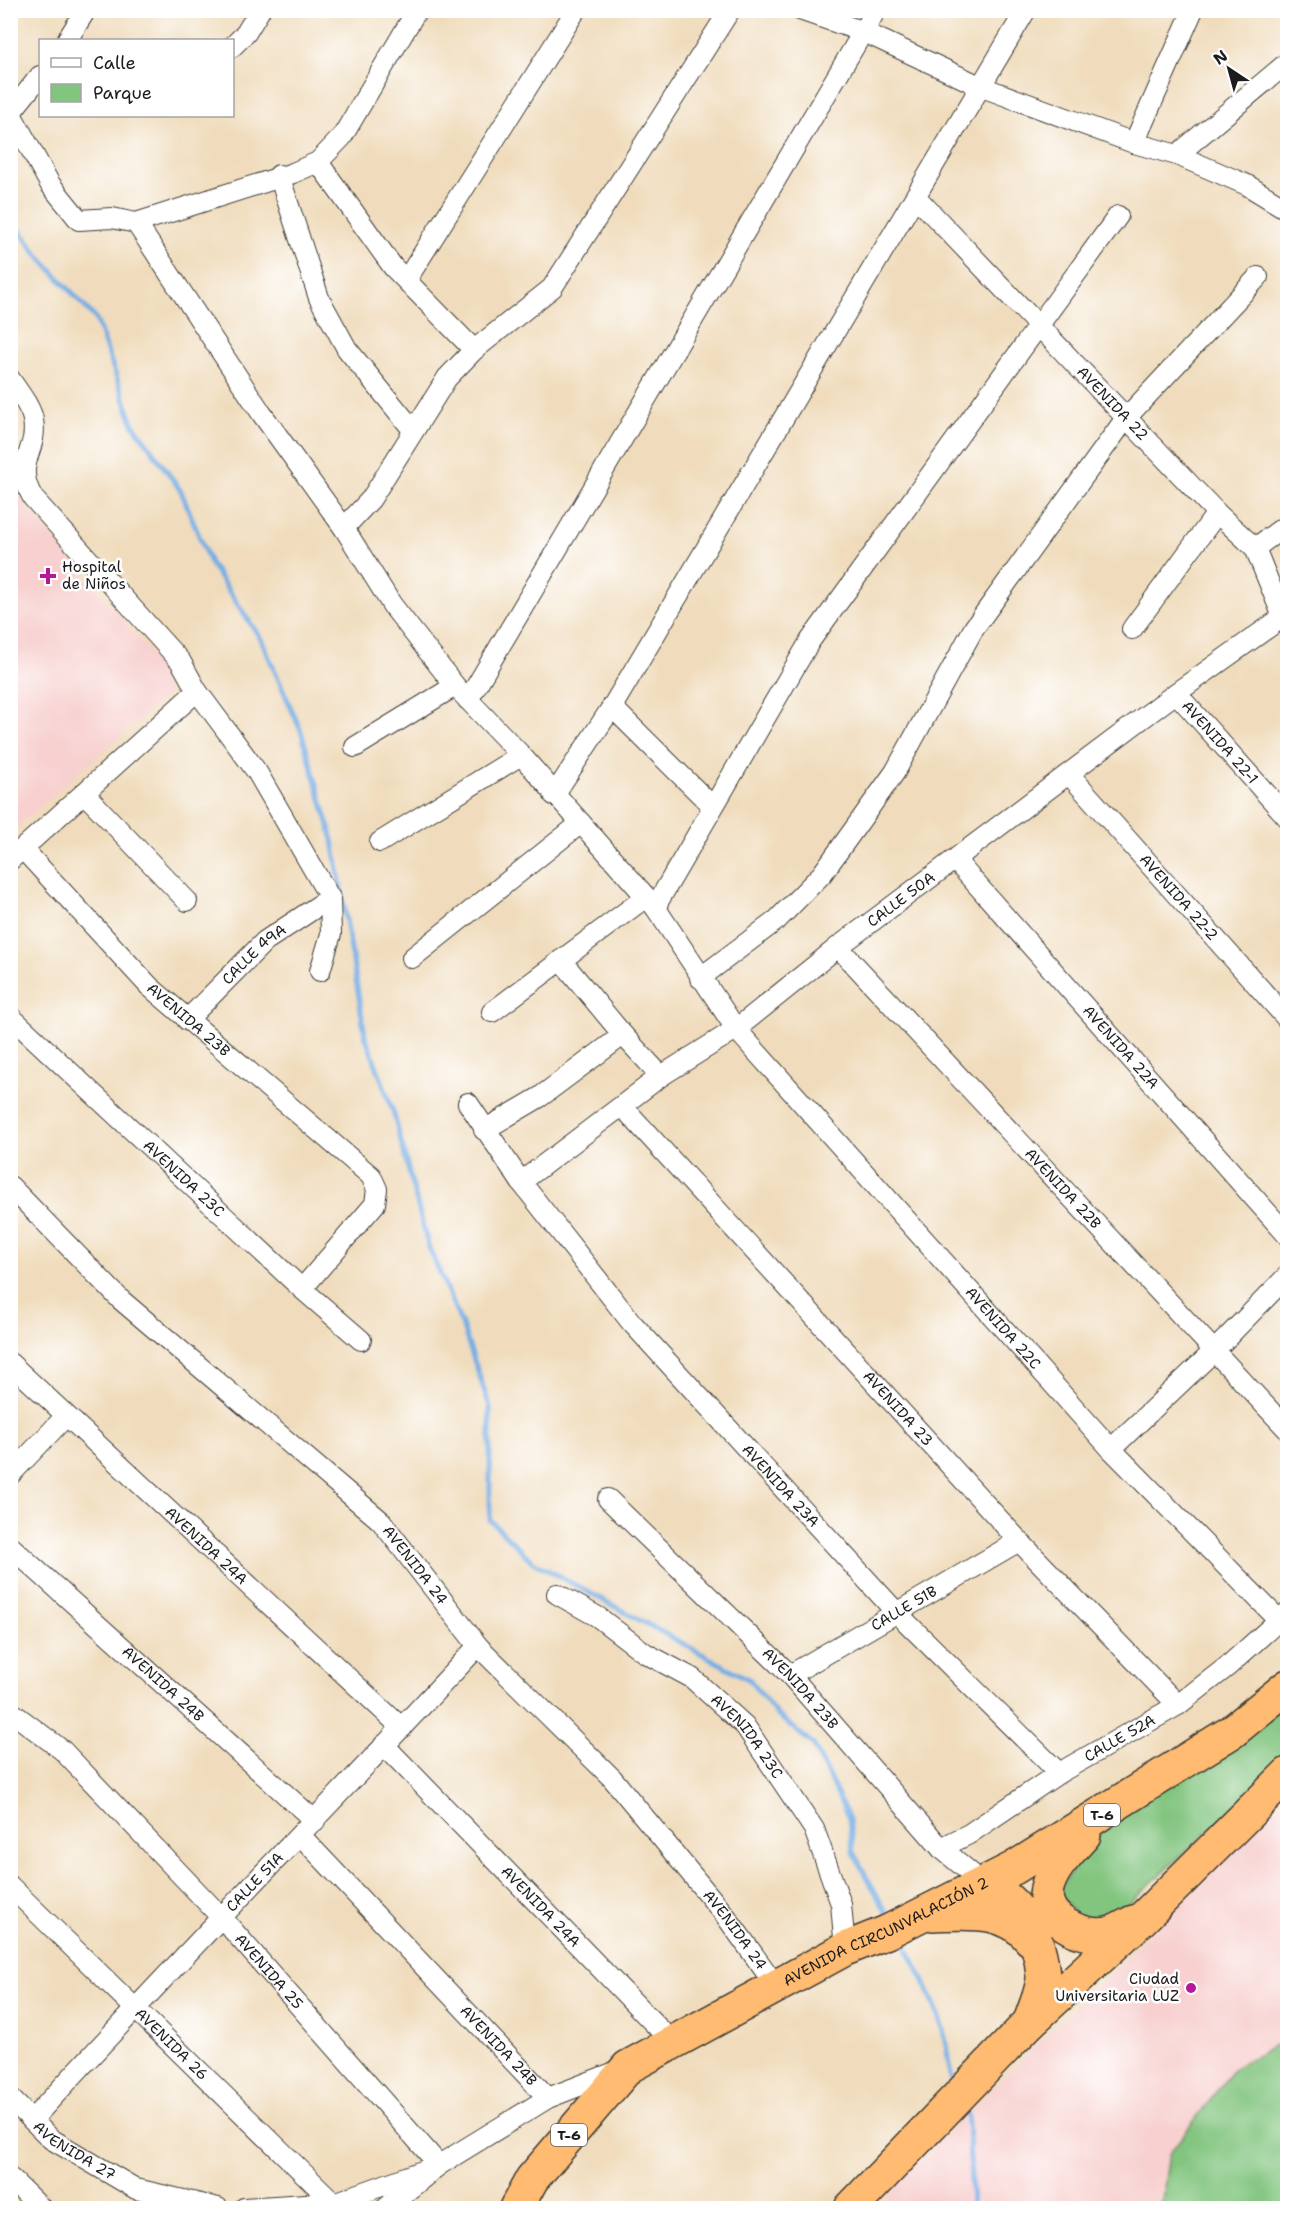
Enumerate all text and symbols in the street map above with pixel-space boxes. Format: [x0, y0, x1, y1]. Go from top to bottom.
legend [39, 39, 234, 117]
north arrow [1199, 39, 1259, 99]
text: N [1209, 45, 1232, 69]
text: Calle [93, 51, 136, 75]
text: Parque [93, 81, 152, 105]
street label: AVENIDA 22 [1072, 362, 1153, 445]
place label: Hospital de Niños [62, 557, 126, 594]
marker: Hospital de Niños [39, 567, 57, 585]
street label: AVENIDA 22-1 [1177, 696, 1263, 788]
street label: AVENIDA 22-2 [1135, 850, 1222, 945]
street label: CALLE 50A [863, 867, 939, 932]
street label: CALLE 49A [217, 920, 290, 989]
street label: AVENIDA 23B [142, 978, 235, 1061]
street label: AVENIDA 22A [1078, 1001, 1163, 1093]
street label: AVENIDA 23C [139, 1136, 229, 1221]
street label: AVENIDA 22B [1020, 1144, 1106, 1233]
street label: AVENIDA 22C [961, 1282, 1045, 1373]
street label: AVENIDA 23 [859, 1366, 937, 1450]
street label: AVENIDA 23A [738, 1440, 824, 1532]
street label: AVENIDA 24A [161, 1502, 252, 1589]
street label: AVENIDA 24 [378, 1521, 452, 1609]
street label: CALLE 51B [867, 1581, 941, 1635]
street label: AVENIDA 24B [118, 1642, 208, 1726]
street label: AVENIDA 23B [758, 1643, 843, 1734]
street label: AVENIDA 23C [706, 1690, 787, 1782]
street label: CALLE 52A [1081, 1710, 1159, 1767]
road number: T-6 [1084, 1804, 1120, 1826]
street label: CALLE 51A [222, 1848, 288, 1916]
street label: AVENIDA 24A [497, 1862, 585, 1952]
street label: AVENIDA CIRCUNVALACIÓN 2 [779, 1872, 992, 1991]
street label: AVENIDA 24 [698, 1886, 771, 1974]
street label: AVENIDA 25 [230, 1929, 308, 2013]
place label: Ciudad Universitaria LUZ [1055, 1969, 1179, 2006]
marker: Ciudad Universitaria LUZ [1184, 1981, 1198, 1995]
street label: AVENIDA 24B [456, 2001, 542, 2090]
street label: AVENIDA 26 [130, 2004, 213, 2085]
street label: AVENIDA 27 [29, 2117, 119, 2185]
road number: T-6 [551, 2124, 587, 2146]

